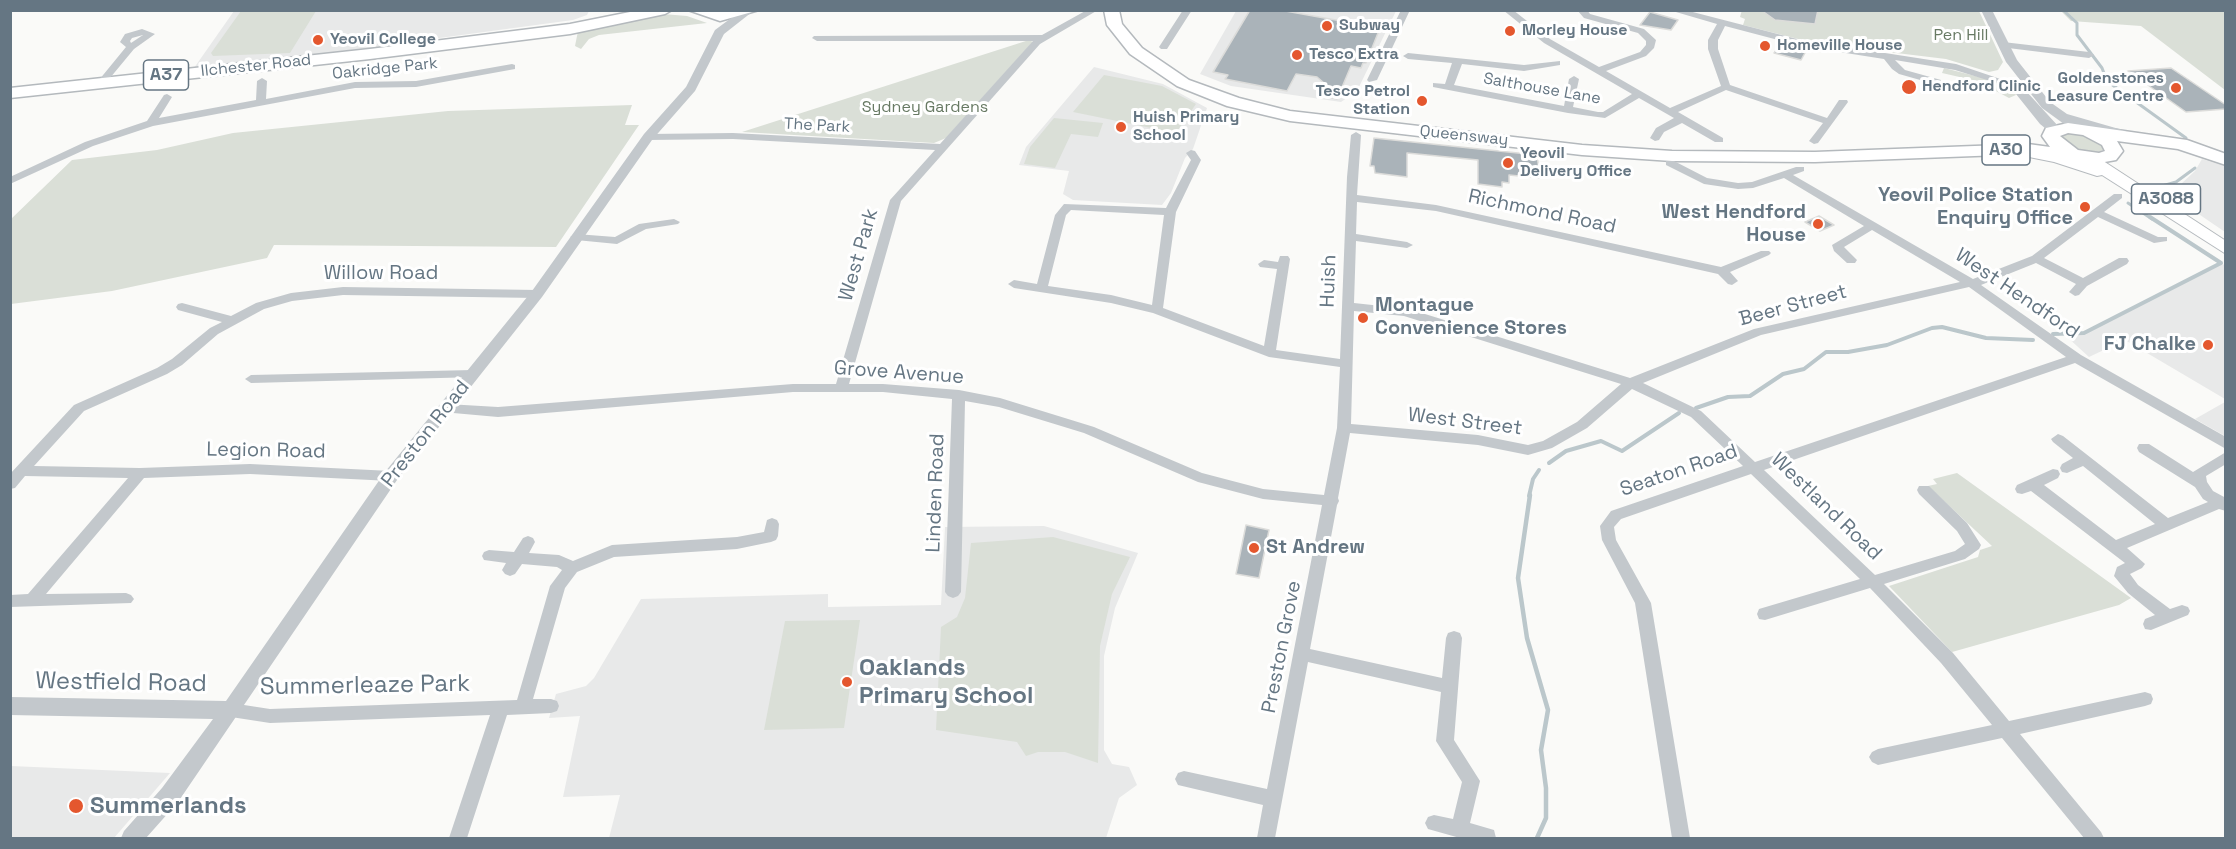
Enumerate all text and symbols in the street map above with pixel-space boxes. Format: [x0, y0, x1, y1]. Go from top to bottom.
place label: Subway [1339, 16, 1400, 36]
marker: Subway [1320, 19, 1334, 33]
place label: Morley House [1522, 21, 1627, 41]
marker: Morley House [1503, 24, 1517, 38]
park label: Pen Hill [1933, 26, 1989, 46]
place label: Yeovil College [330, 30, 436, 50]
marker: Yeovil College [311, 33, 325, 47]
place label: Homeville House [1777, 36, 1903, 56]
marker: Homeville House [1758, 39, 1772, 53]
place label: Tesco Extra [1309, 45, 1399, 65]
marker: Tesco Extra [1290, 48, 1304, 62]
street label: Ilchester Road [200, 51, 312, 81]
street label: Oakridge Park [331, 54, 439, 84]
road number: A37 [144, 60, 188, 90]
street label: Salthouse Lane [1482, 69, 1602, 109]
place label: Goldenstones Leasure Centre [2048, 69, 2164, 107]
place label: Hendford Clinic [1922, 77, 2041, 97]
marker: Hendford Clinic [1900, 78, 1918, 96]
marker: Goldenstones Leasure Centre [2169, 81, 2183, 95]
place label: Tesco Petrol Station [1315, 82, 1410, 120]
marker: Tesco Petrol Station [1415, 94, 1429, 108]
park label: Sydney Gardens [862, 98, 988, 118]
place label: Huish Primary School [1133, 108, 1239, 146]
street label: The Park [784, 115, 850, 137]
marker: Huish Primary School [1114, 120, 1128, 134]
street label: Queensway [1419, 122, 1509, 150]
road number: A30 [1982, 135, 2030, 165]
place label: Yeovil Delivery Office [1520, 144, 1632, 182]
marker: Yeovil Delivery Office [1501, 156, 1515, 170]
place label: Yeovil Police Station Enquiry Office [1878, 184, 2073, 231]
road number: A3088 [2132, 184, 2200, 214]
street label: Richmond Road [1466, 185, 1618, 239]
marker: Yeovil Police Station Enquiry Office [2078, 200, 2092, 214]
place label: West Hendford House [1661, 201, 1806, 248]
street label: West Park [834, 206, 884, 304]
marker: West Hendford House [1811, 217, 1825, 231]
street label: West Hendford [1950, 244, 2084, 344]
street label: Huish [1316, 254, 1342, 308]
street label: Willow Road [324, 262, 438, 286]
street label: Beer Street [1736, 280, 1850, 332]
place label: Montague Convenience Stores [1375, 294, 1567, 341]
marker: Montague Convenience Stores [1356, 311, 1370, 325]
place label: FJ Chalke [2104, 333, 2196, 357]
marker: FJ Chalke [2201, 338, 2215, 352]
street label: Grove Avenue [833, 356, 965, 390]
street label: Preston Road [377, 376, 475, 492]
street label: West Street [1407, 403, 1523, 441]
street label: Linden Road [922, 433, 950, 553]
street label: Legion Road [206, 438, 326, 464]
street label: Seaton Road [1617, 440, 1741, 502]
street label: Westland Road [1766, 448, 1886, 566]
place label: St Andrew [1266, 536, 1365, 560]
marker: St Andrew [1247, 541, 1261, 555]
street label: Preston Grove [1257, 579, 1307, 715]
place label: Oaklands Primary School [859, 654, 1033, 710]
street label: Westfield Road [35, 667, 207, 699]
street label: Summerleaze Park [260, 670, 470, 702]
marker: Oaklands Primary School [840, 675, 854, 689]
place label: Summerlands [90, 792, 247, 820]
marker: Summerlands [67, 797, 85, 815]

